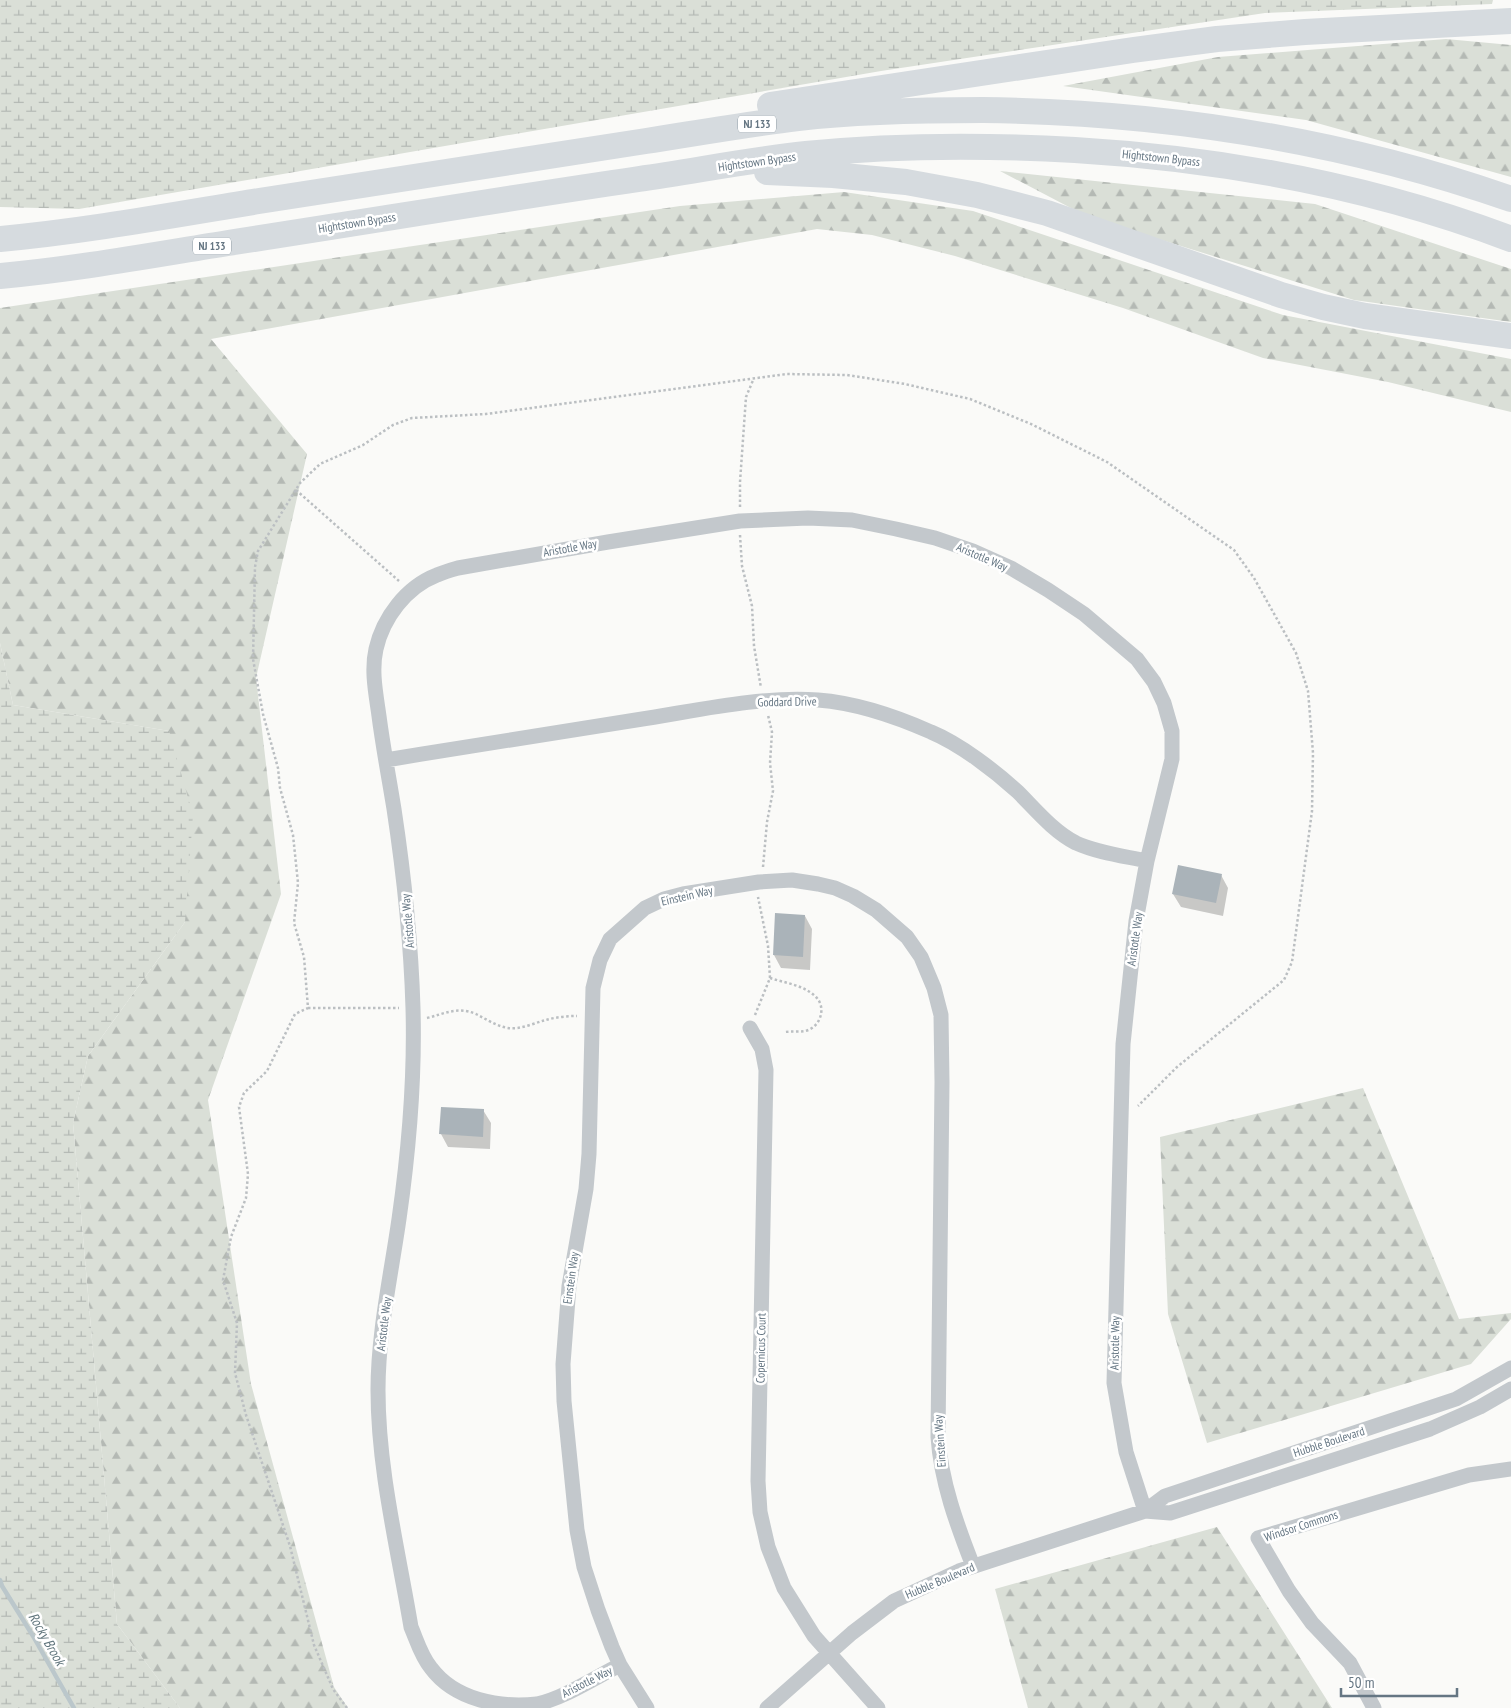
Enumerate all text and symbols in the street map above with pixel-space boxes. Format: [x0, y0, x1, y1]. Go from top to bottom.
road number: NJ 133 [738, 116, 776, 132]
street label: Hightstown Bypass [1121, 146, 1201, 169]
street label: Hightstown Bypass [717, 149, 797, 174]
street label: Hightstown Bypass [317, 209, 397, 236]
road number: NJ 133 [193, 238, 231, 255]
street label: Aristotle Way [542, 535, 598, 560]
street label: Aristotle Way [954, 539, 1011, 574]
street label: Goddard Drive [757, 693, 817, 710]
street label: Einstein Way [660, 882, 715, 909]
street label: Aristotle Way [398, 893, 417, 949]
street label: Aristotle Way [1123, 910, 1146, 967]
street label: Einstein Way [559, 1250, 582, 1305]
street label: Aristotle Way [373, 1296, 394, 1352]
street label: Copernicus Court [752, 1312, 769, 1383]
street label: Aristotle Way [1107, 1315, 1122, 1370]
street label: Einstein Way [930, 1414, 949, 1468]
street label: Hubble Boulevard [1291, 1423, 1366, 1460]
street label: Windsor Commons [1262, 1507, 1340, 1545]
street label: Hubble Boulevard [903, 1559, 977, 1602]
water label: Rocky Brook [25, 1609, 70, 1670]
street label: Aristotle Way [559, 1662, 615, 1701]
scale bar [1341, 1666, 1457, 1698]
text: 50 m [1348, 1673, 1374, 1692]

